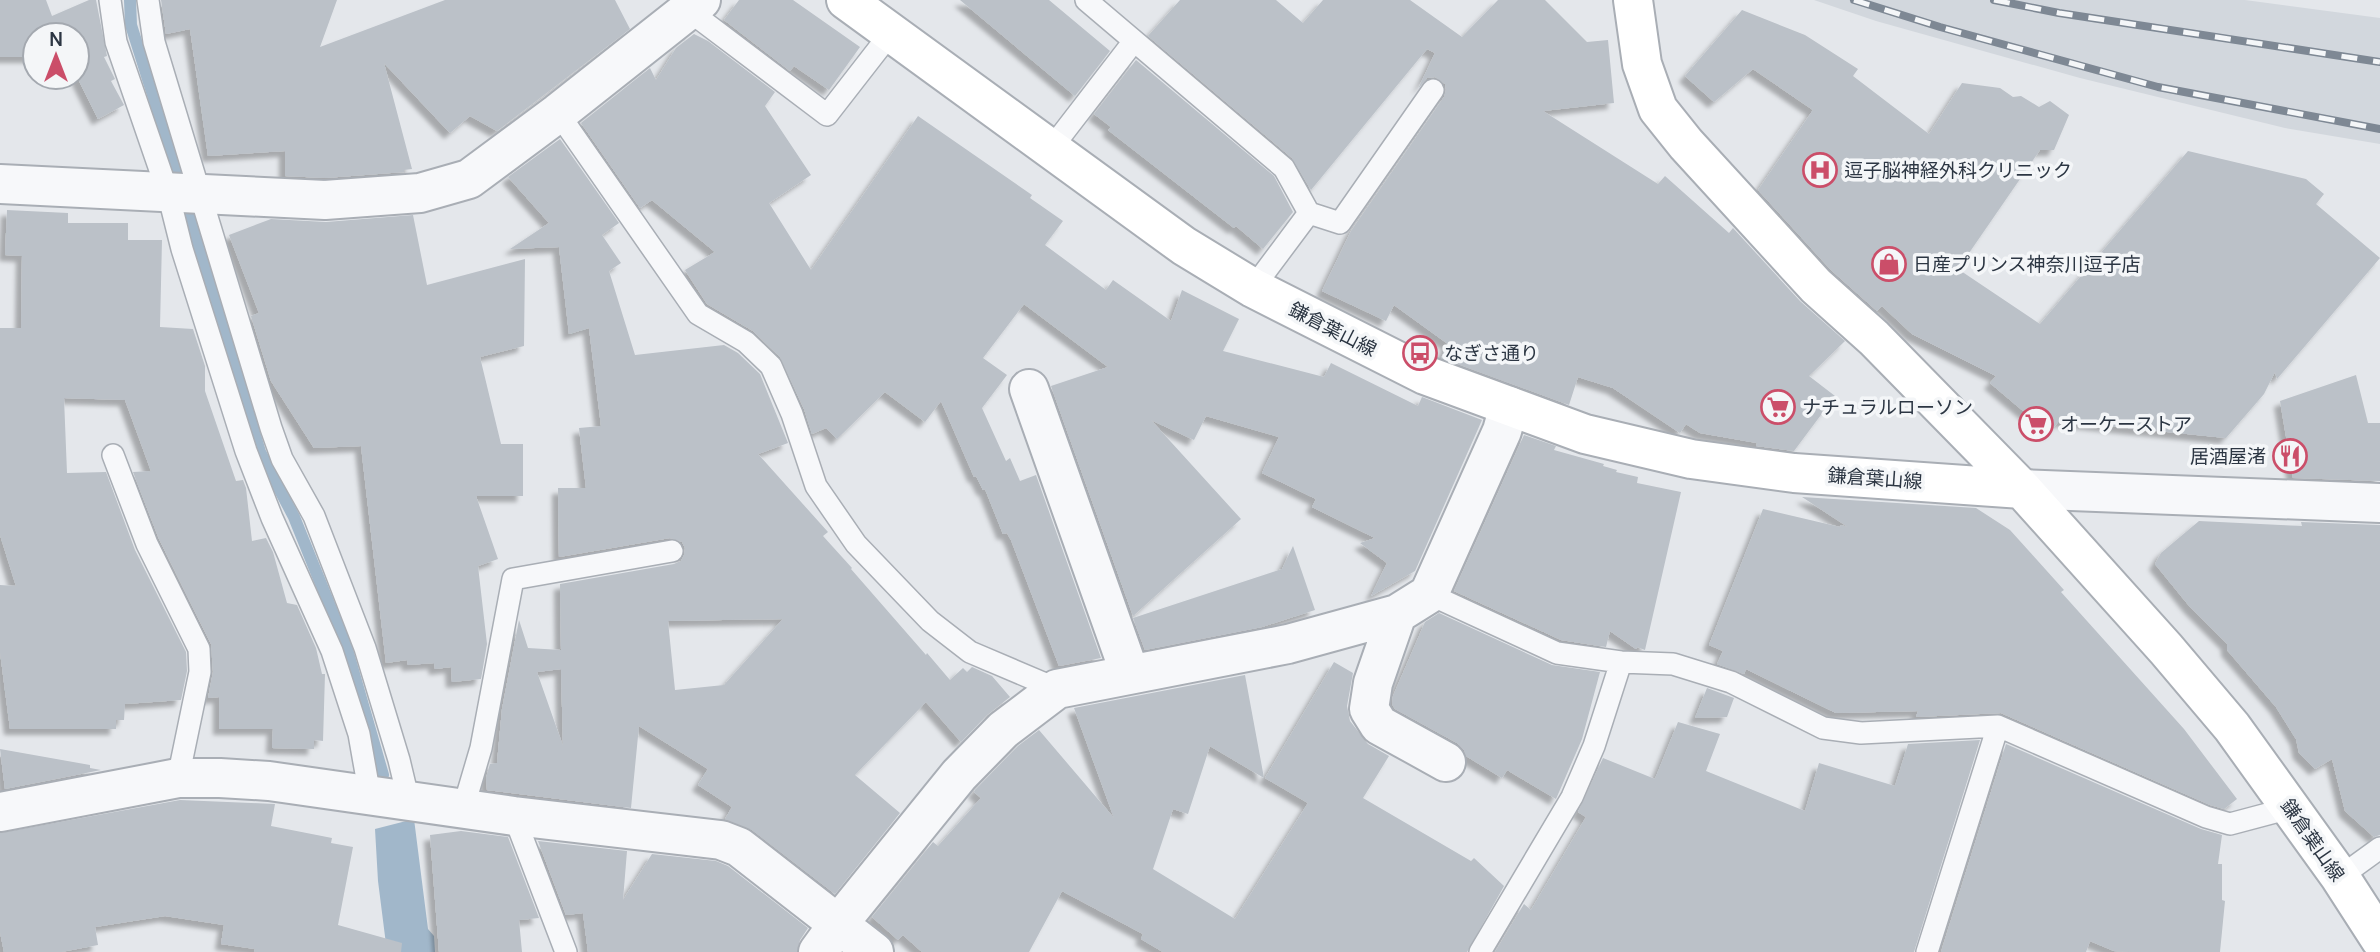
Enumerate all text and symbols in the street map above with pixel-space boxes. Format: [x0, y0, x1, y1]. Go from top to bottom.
north arrow [21, 21, 91, 91]
text: N [49, 26, 63, 52]
hospital icon: 逗子脳神経外科クリニック [1801, 151, 1839, 189]
place label: 逗子脳神経外科クリニック [1844, 157, 2072, 183]
shop icon: 日産プリンス神奈川逗子店 [1870, 245, 1908, 283]
place label: 日産プリンス神奈川逗子店 [1913, 251, 2141, 277]
street label: 鎌倉葉山線 [1285, 296, 1381, 362]
bus stop icon: なぎさ通り [1401, 334, 1439, 372]
place label: なぎさ通り [1444, 340, 1539, 366]
supermarket icon: ナチュラルローソン [1759, 388, 1797, 426]
place label: ナチュラルローソン [1802, 394, 1973, 420]
supermarket icon: オーケーストア [2017, 405, 2055, 443]
place label: オーケーストア [2060, 411, 2192, 437]
restaurant icon: 居酒屋渚 [2271, 437, 2309, 475]
place label: 居酒屋渚 [2190, 443, 2266, 469]
street label: 鎌倉葉山線 [1827, 462, 1923, 494]
street label: 鎌倉葉山線 [2275, 794, 2351, 886]

